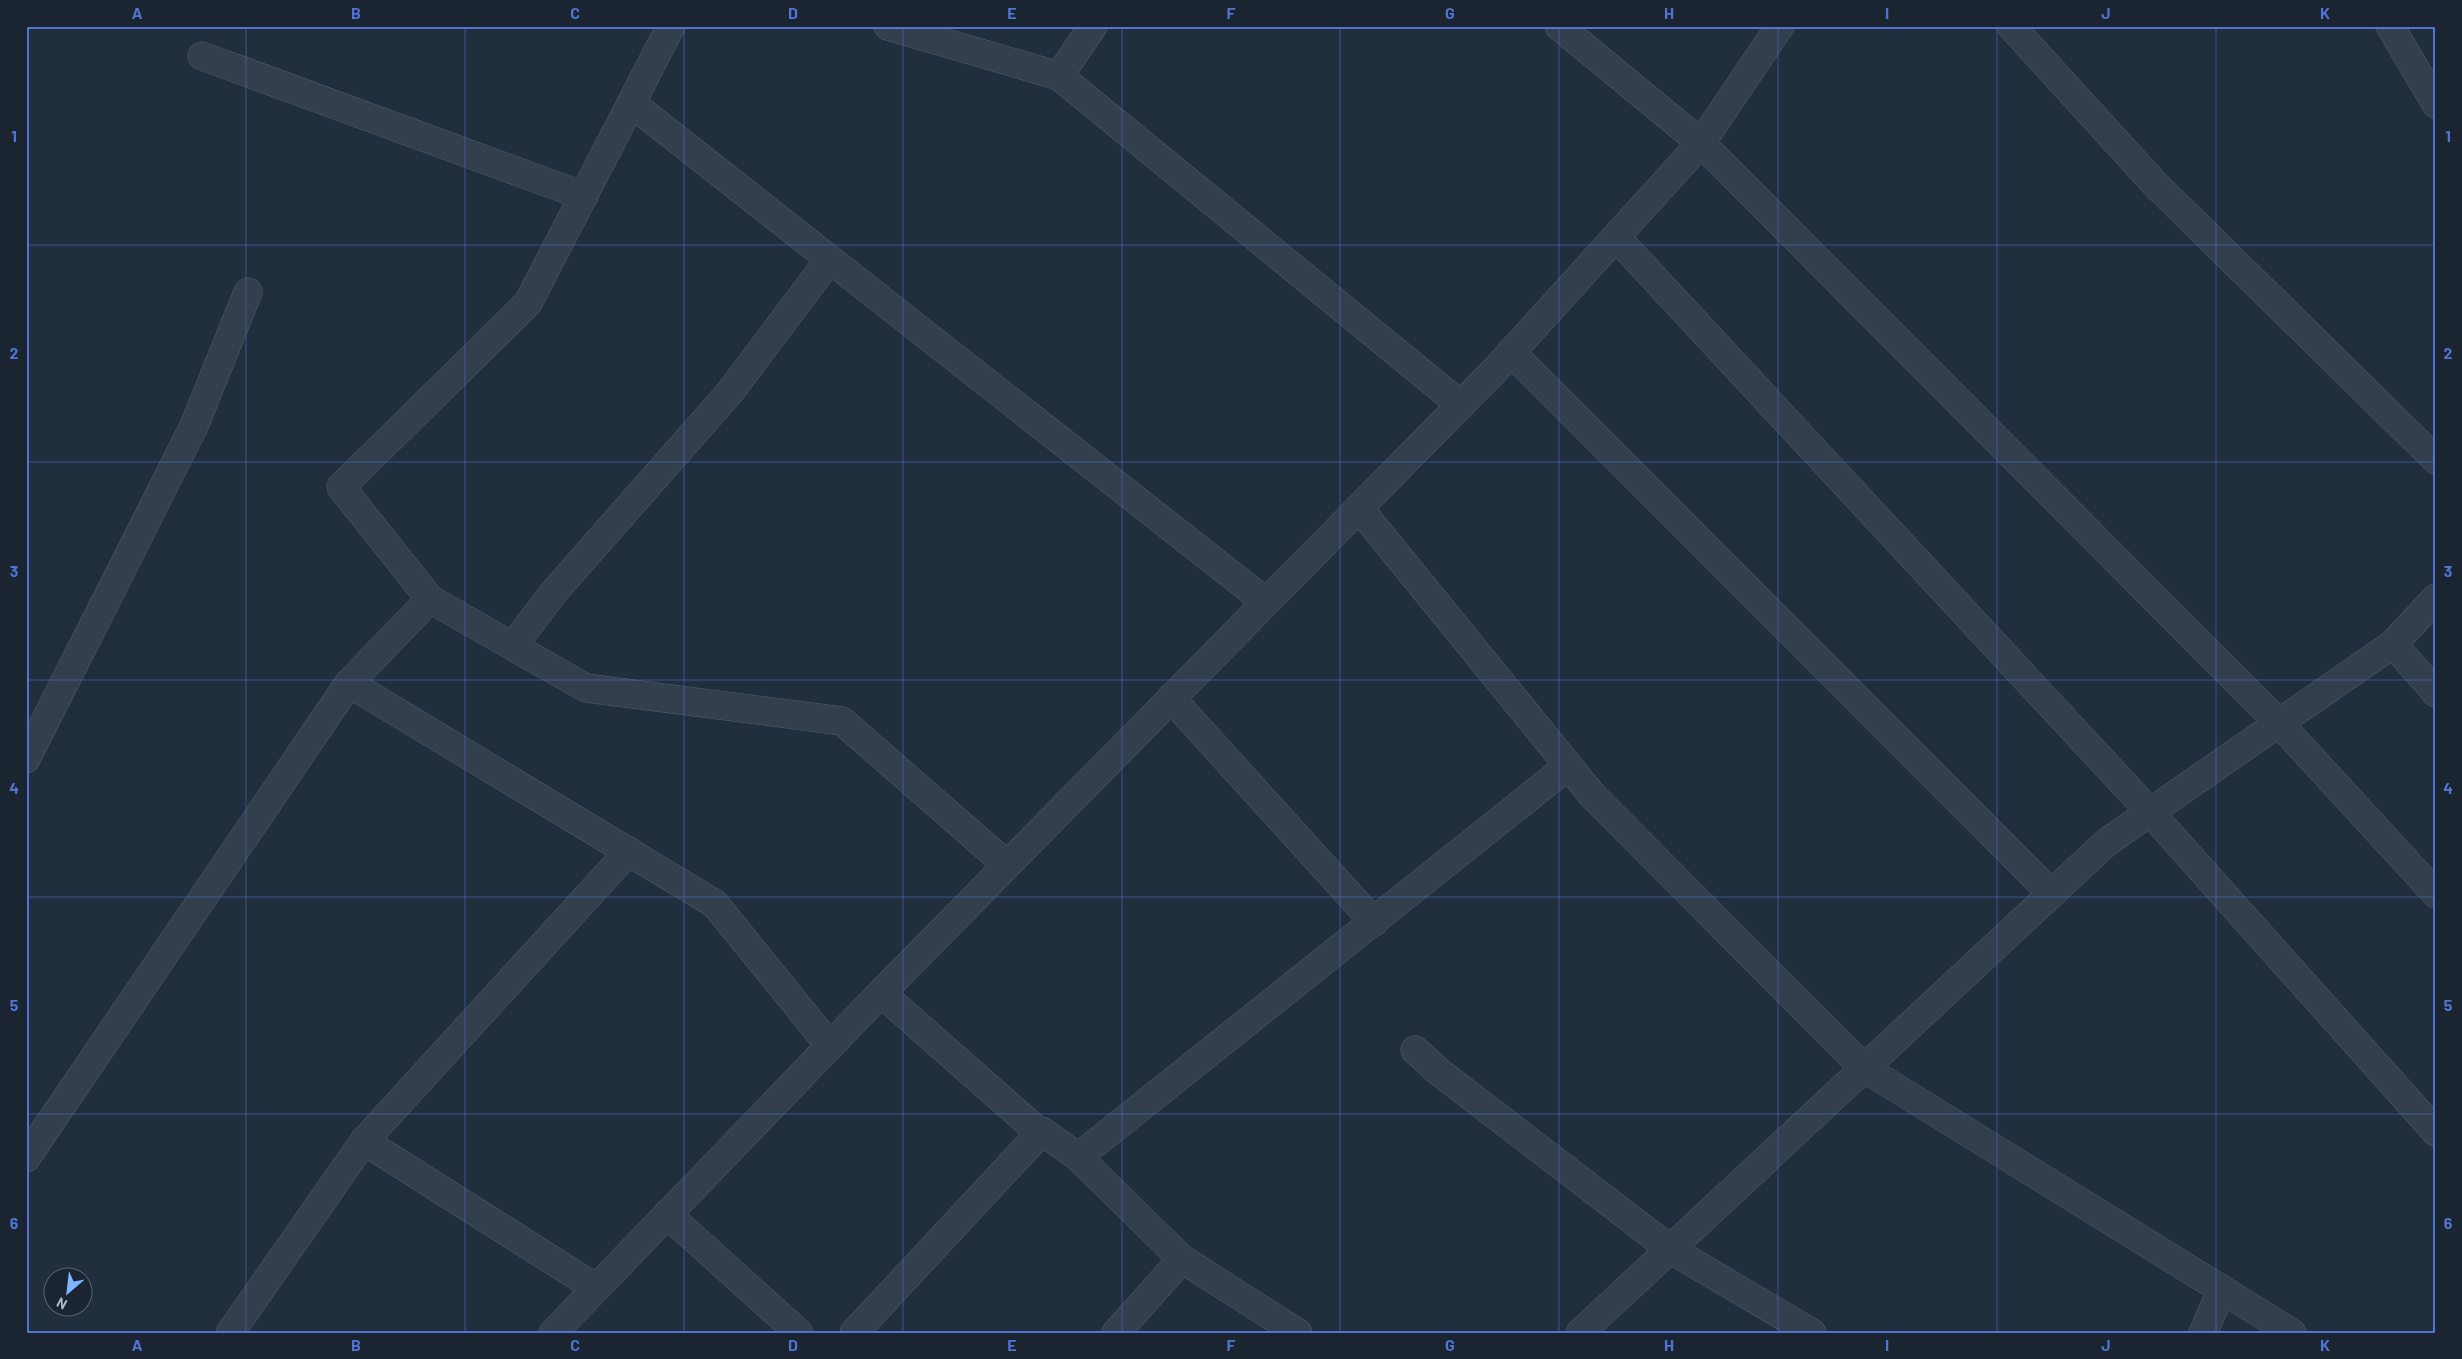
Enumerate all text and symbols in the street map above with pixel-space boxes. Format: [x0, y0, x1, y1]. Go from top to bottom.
text: A [132, 3, 143, 22]
text: B [351, 3, 361, 22]
text: C [570, 3, 580, 22]
text: D [788, 3, 798, 22]
text: E [1007, 3, 1017, 22]
text: F [1227, 3, 1236, 22]
text: G [1445, 3, 1455, 22]
text: H [1664, 3, 1674, 22]
text: I [1885, 3, 1889, 22]
text: J [2101, 3, 2111, 22]
text: K [2320, 3, 2330, 22]
text: 1 [11, 126, 17, 145]
text: 1 [2445, 126, 2451, 145]
text: 2 [10, 343, 19, 362]
text: 2 [2444, 343, 2453, 362]
text: 3 [10, 561, 18, 580]
text: 3 [2444, 561, 2452, 580]
text: 4 [9, 778, 19, 797]
text: 4 [2443, 778, 2453, 797]
text: 5 [10, 995, 19, 1014]
text: 5 [2444, 995, 2453, 1014]
text: 6 [10, 1213, 19, 1232]
text: 6 [2444, 1213, 2453, 1232]
north arrow [42, 1266, 92, 1316]
text: N [54, 1294, 70, 1314]
text: A [132, 1335, 143, 1354]
text: B [351, 1335, 361, 1354]
text: C [570, 1335, 580, 1354]
text: D [788, 1335, 798, 1354]
text: E [1007, 1335, 1017, 1354]
text: F [1227, 1335, 1236, 1354]
text: G [1445, 1335, 1455, 1354]
text: H [1664, 1335, 1674, 1354]
text: I [1885, 1335, 1889, 1354]
text: J [2101, 1335, 2111, 1354]
text: K [2320, 1335, 2330, 1354]

